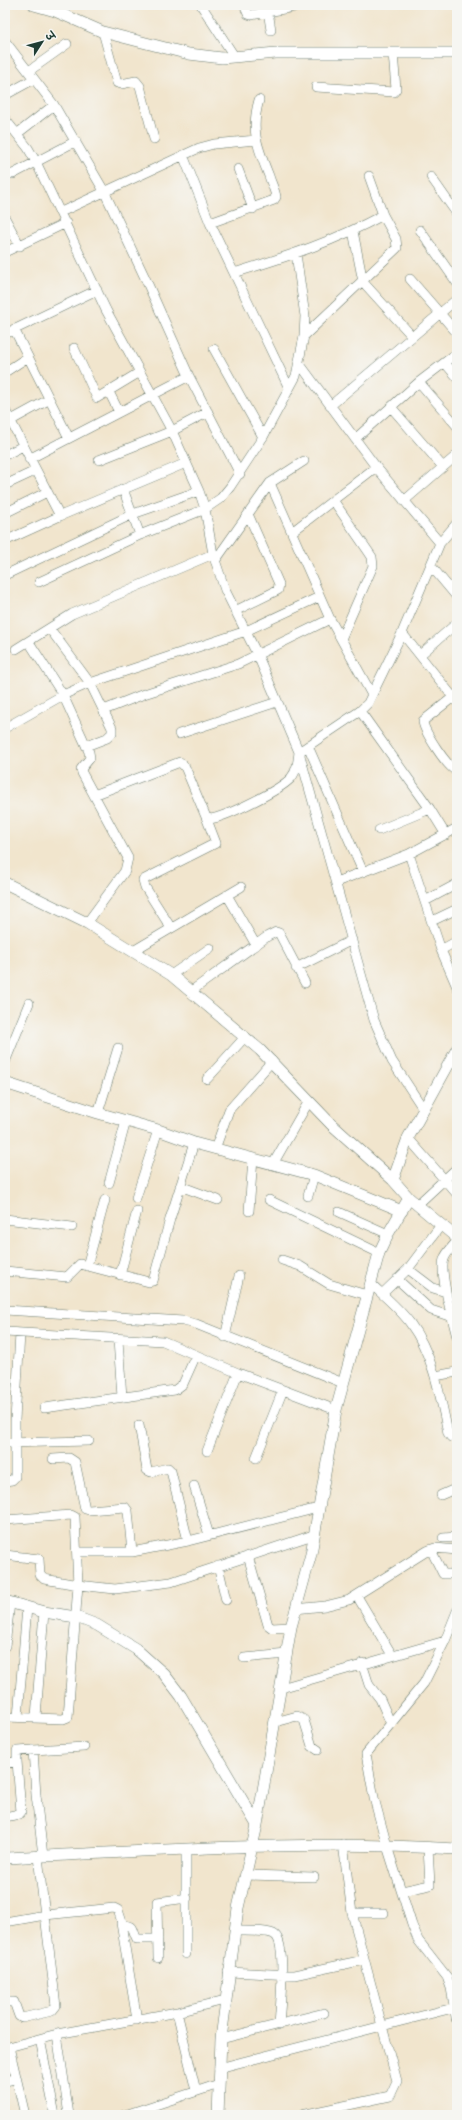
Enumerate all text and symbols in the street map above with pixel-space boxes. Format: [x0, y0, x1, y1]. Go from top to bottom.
north arrow [22, 22, 62, 62]
text: उ [42, 28, 60, 45]

